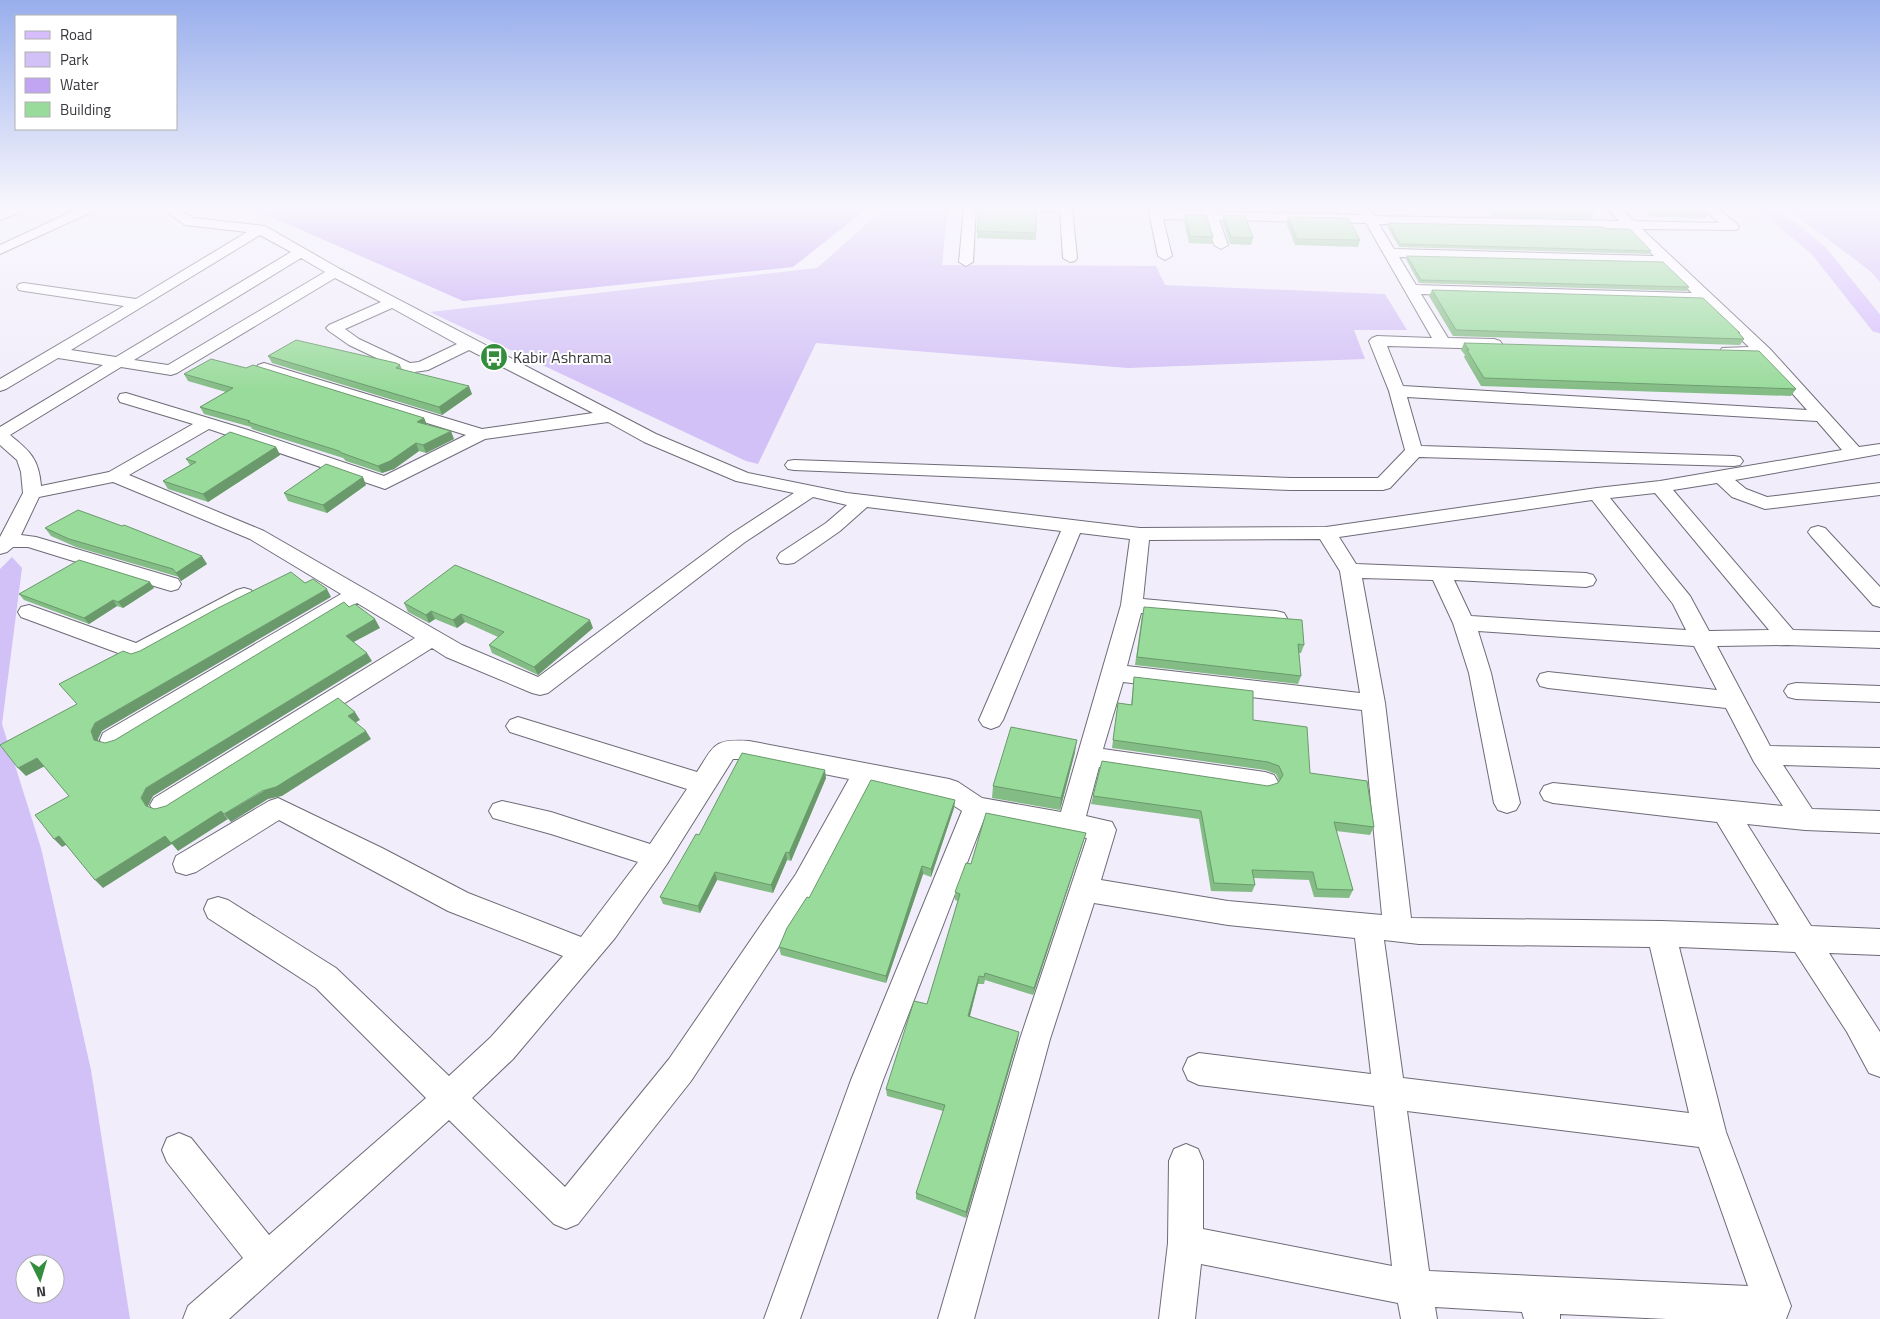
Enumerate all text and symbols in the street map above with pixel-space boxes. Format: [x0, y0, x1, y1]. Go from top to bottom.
legend [15, 15, 178, 130]
text: Road [60, 23, 92, 46]
text: Park [60, 48, 89, 71]
text: Water [60, 73, 99, 96]
text: Building [60, 98, 111, 121]
bus stop icon: Kabir Ashrama [479, 342, 509, 372]
place label: Kabir Ashrama [513, 345, 612, 369]
north arrow [15, 1254, 65, 1304]
text: N [35, 1282, 47, 1303]

